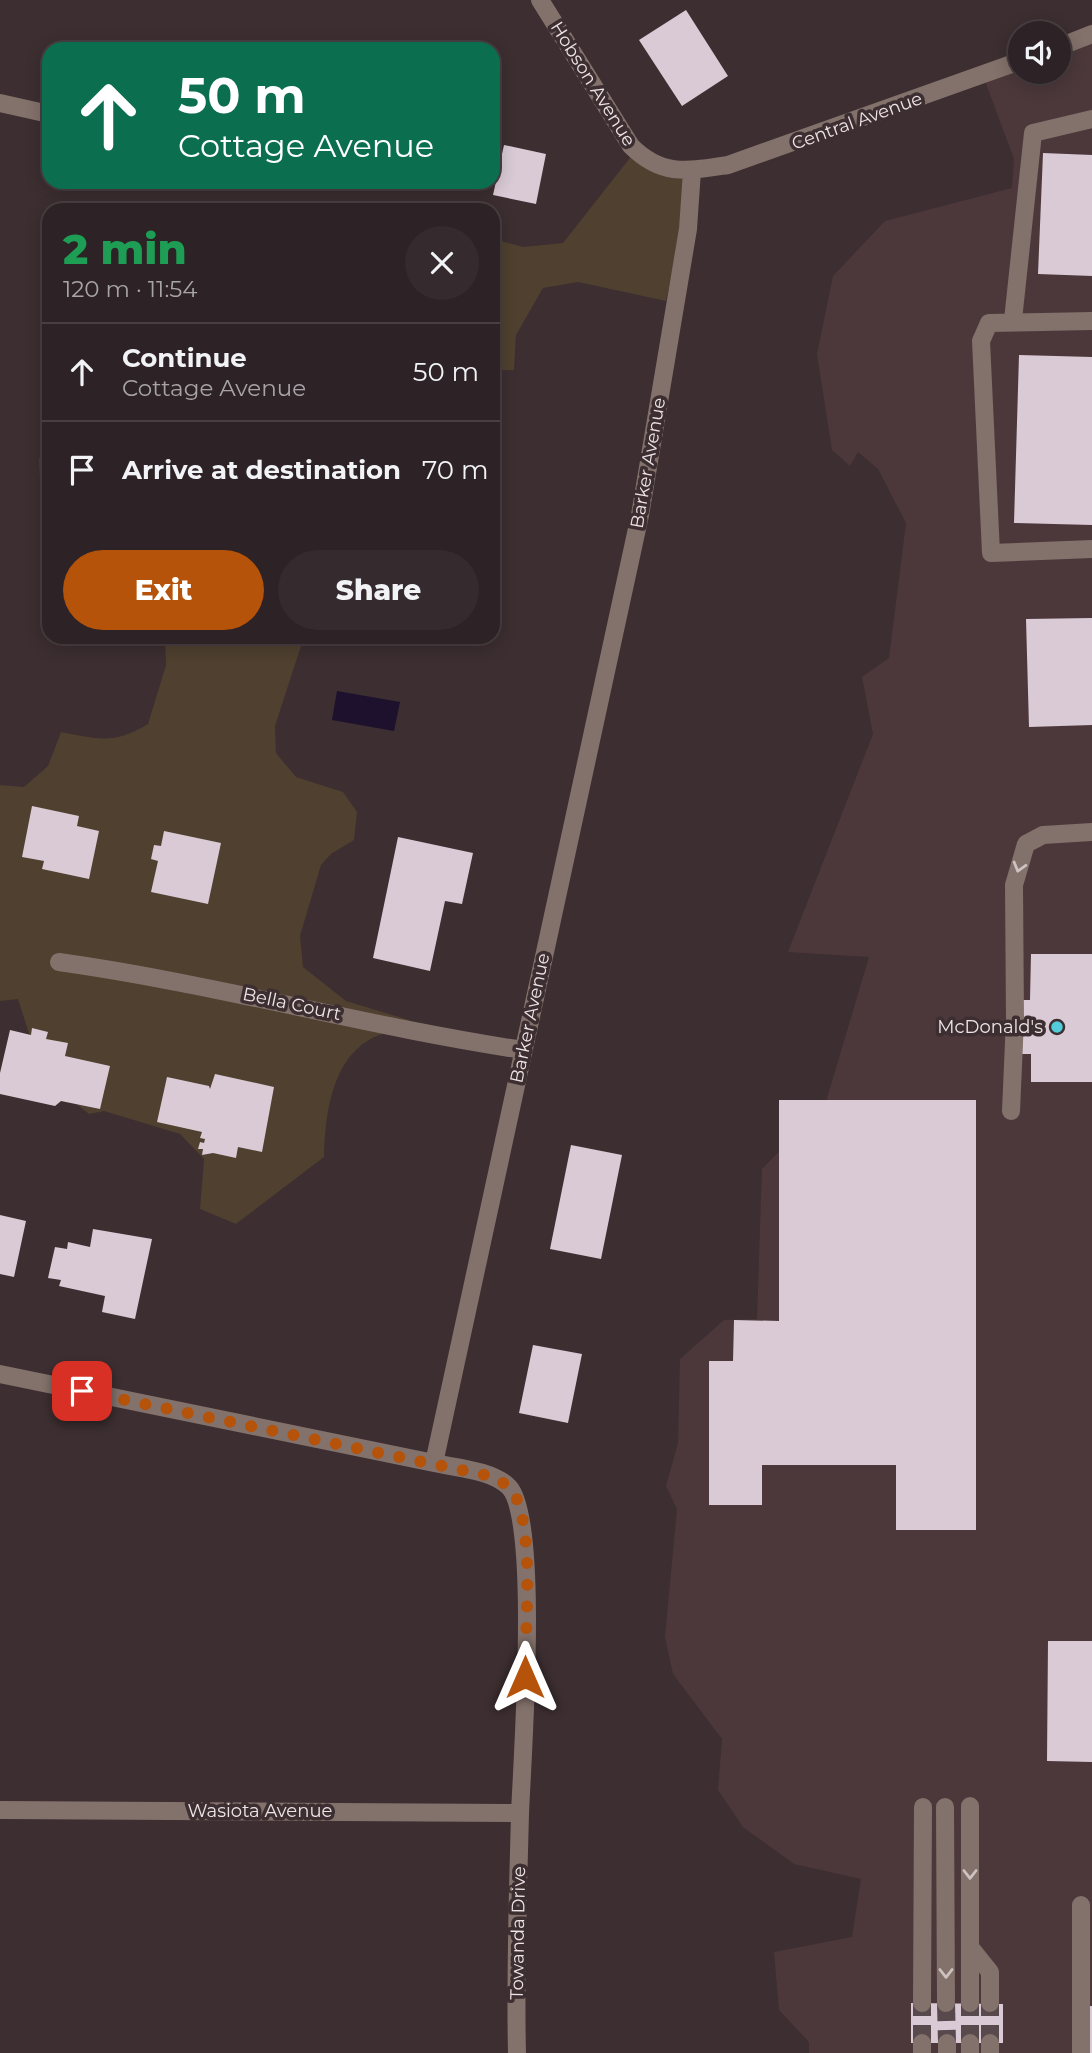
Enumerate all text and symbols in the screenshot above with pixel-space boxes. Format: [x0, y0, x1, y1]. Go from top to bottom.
street label: Hobson Avenue [546, 18, 640, 151]
map controls [1008, 21, 1071, 84]
button: sound [1008, 21, 1071, 84]
text: 50 m [178, 66, 306, 125]
icon: ahead [63, 70, 154, 161]
street label: Central Avenue [789, 87, 925, 155]
text: Cottage Avenue [178, 126, 434, 165]
text: 2 min [63, 223, 187, 275]
button: close [405, 226, 479, 300]
text: 120 m · 11:54 [63, 275, 198, 303]
text: Continue [122, 342, 247, 374]
icon: ahead [63, 353, 101, 391]
text: 50 m [413, 356, 479, 388]
text: Cottage Avenue [122, 374, 306, 402]
street label: Barker Avenue [626, 396, 670, 530]
icon: arrive [63, 451, 101, 489]
text: Arrive at destination [122, 454, 401, 486]
text: 70 m [422, 454, 488, 486]
button: Exit [63, 550, 264, 630]
button: Share [278, 550, 479, 630]
one-way arrow [1013, 861, 1027, 873]
street label: Barker Avenue [505, 951, 555, 1085]
street label: Bella Court [241, 983, 343, 1025]
place label: McDonald's [937, 1016, 1043, 1038]
marker: McDonald's [1049, 1019, 1065, 1035]
pin [52, 1361, 112, 1421]
icon: arrive [63, 1372, 101, 1410]
position arrow [488, 1640, 562, 1714]
street label: Wasiota Avenue [188, 1800, 332, 1822]
street label: Towanda Drive [506, 1866, 530, 2000]
one-way arrow [962, 1869, 978, 1880]
one-way arrow [938, 1968, 954, 1979]

